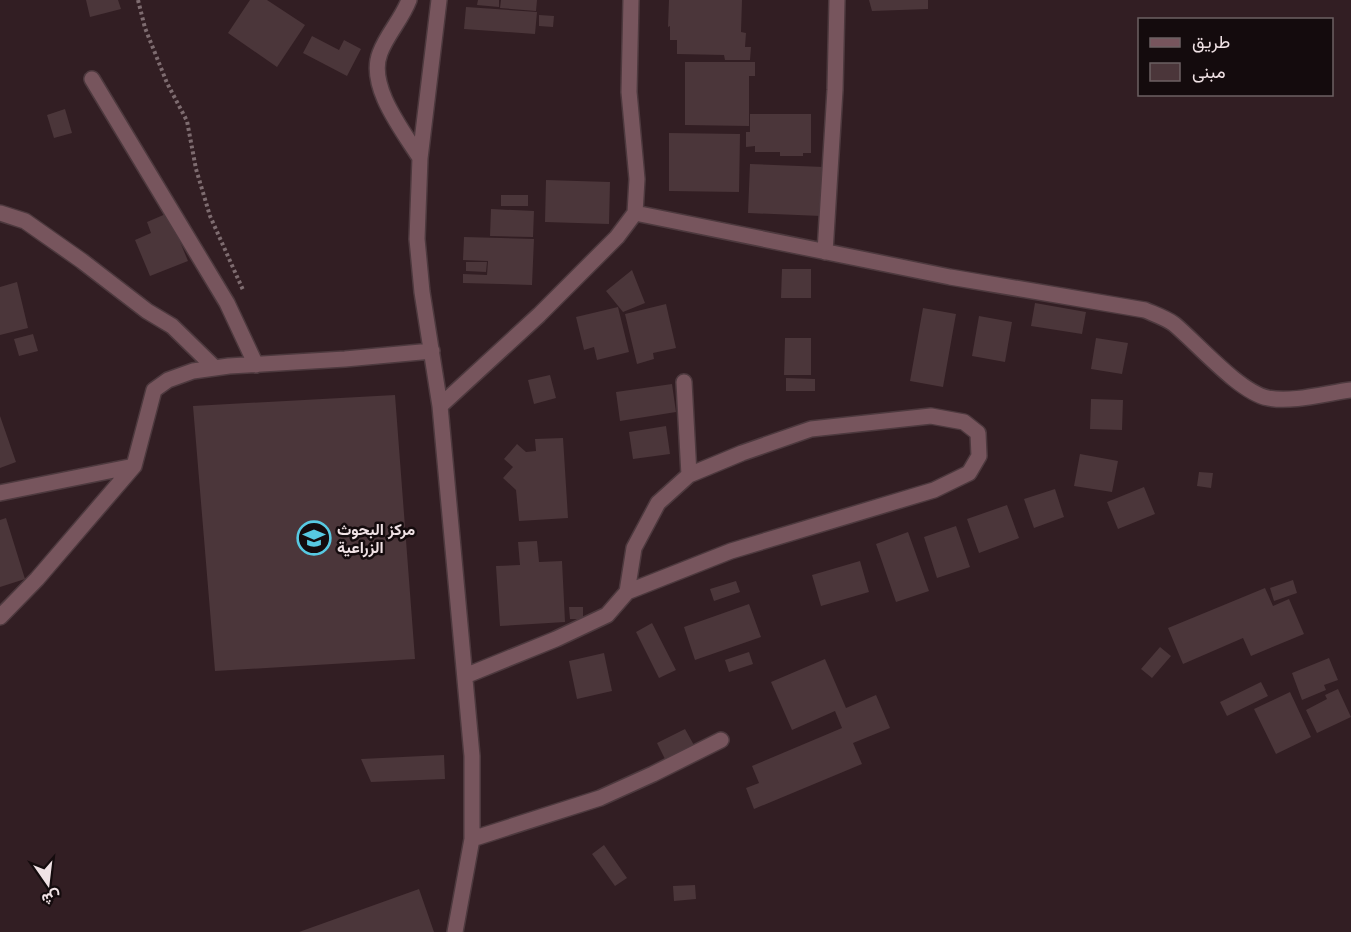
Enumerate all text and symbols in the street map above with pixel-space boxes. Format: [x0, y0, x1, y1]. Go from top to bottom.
legend [1138, 18, 1333, 96]
text: طريق [1192, 29, 1230, 53]
text: مبنى [1192, 59, 1226, 83]
place label: مركز البحوث الزراعية [337, 518, 416, 558]
school or university icon: مركز البحوث الزراعية [296, 520, 332, 556]
north arrow [18, 854, 78, 914]
text: ش [40, 886, 64, 912]

